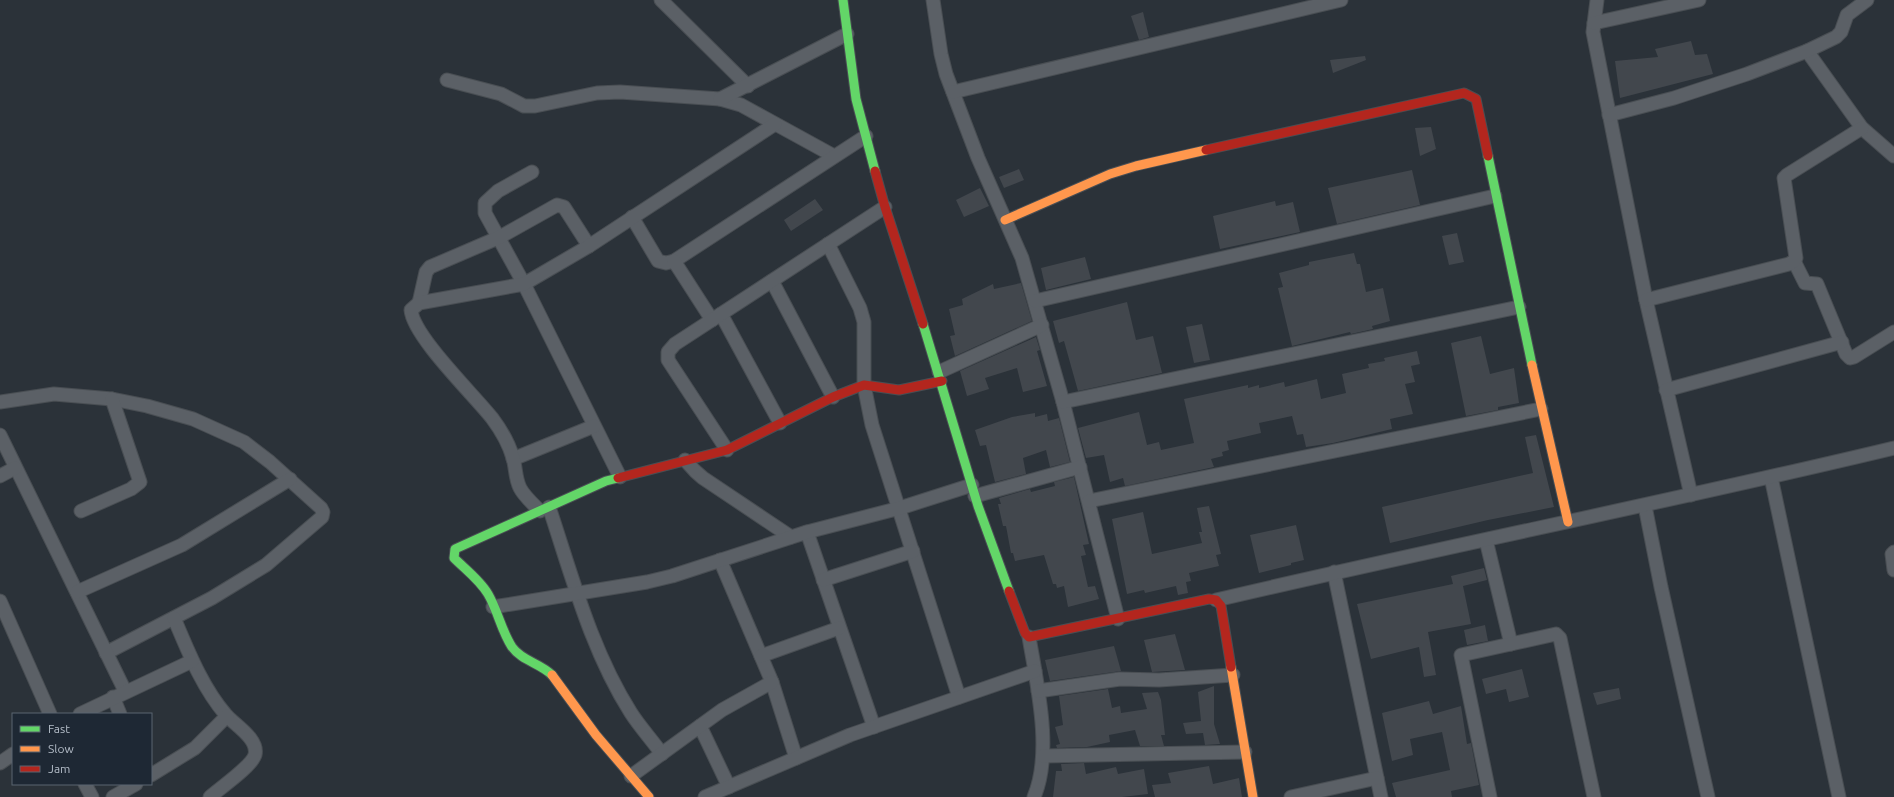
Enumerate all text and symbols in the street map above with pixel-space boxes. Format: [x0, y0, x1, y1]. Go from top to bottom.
legend [12, 713, 152, 785]
text: Fast [48, 722, 70, 735]
text: Slow [48, 742, 74, 755]
text: Jam [48, 762, 70, 775]

